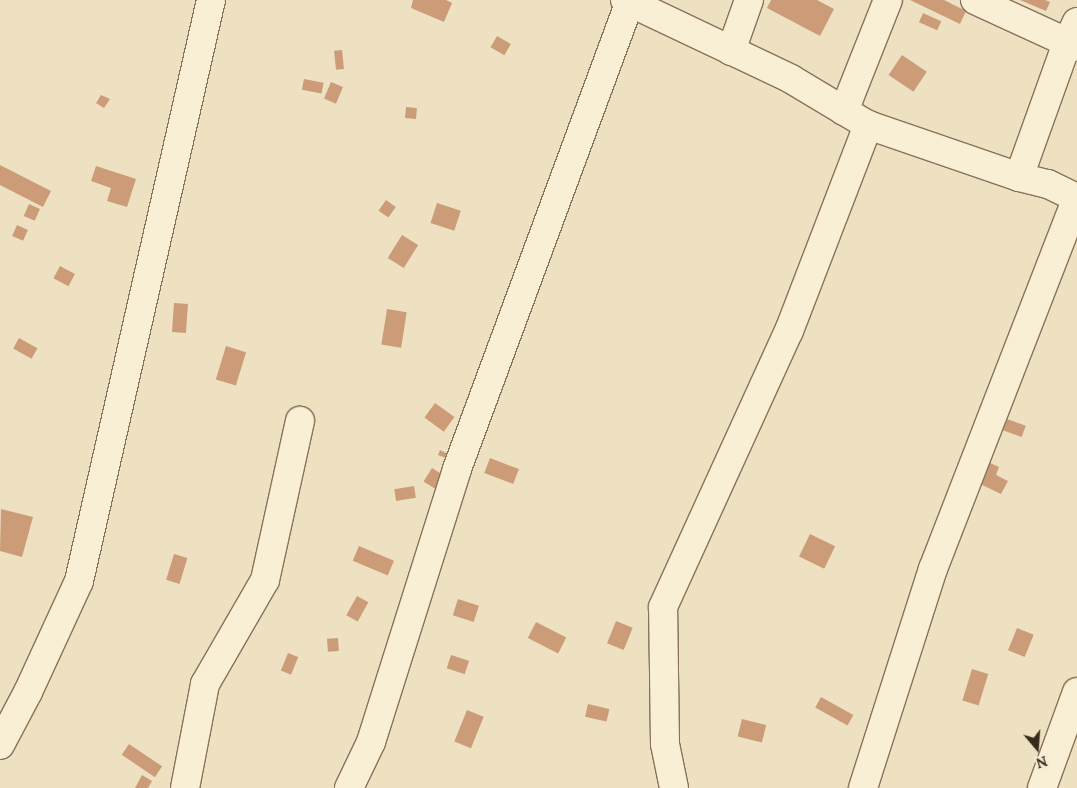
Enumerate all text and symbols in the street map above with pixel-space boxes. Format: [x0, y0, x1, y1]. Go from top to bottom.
north arrow [1012, 723, 1062, 773]
text: N [1034, 752, 1050, 772]

